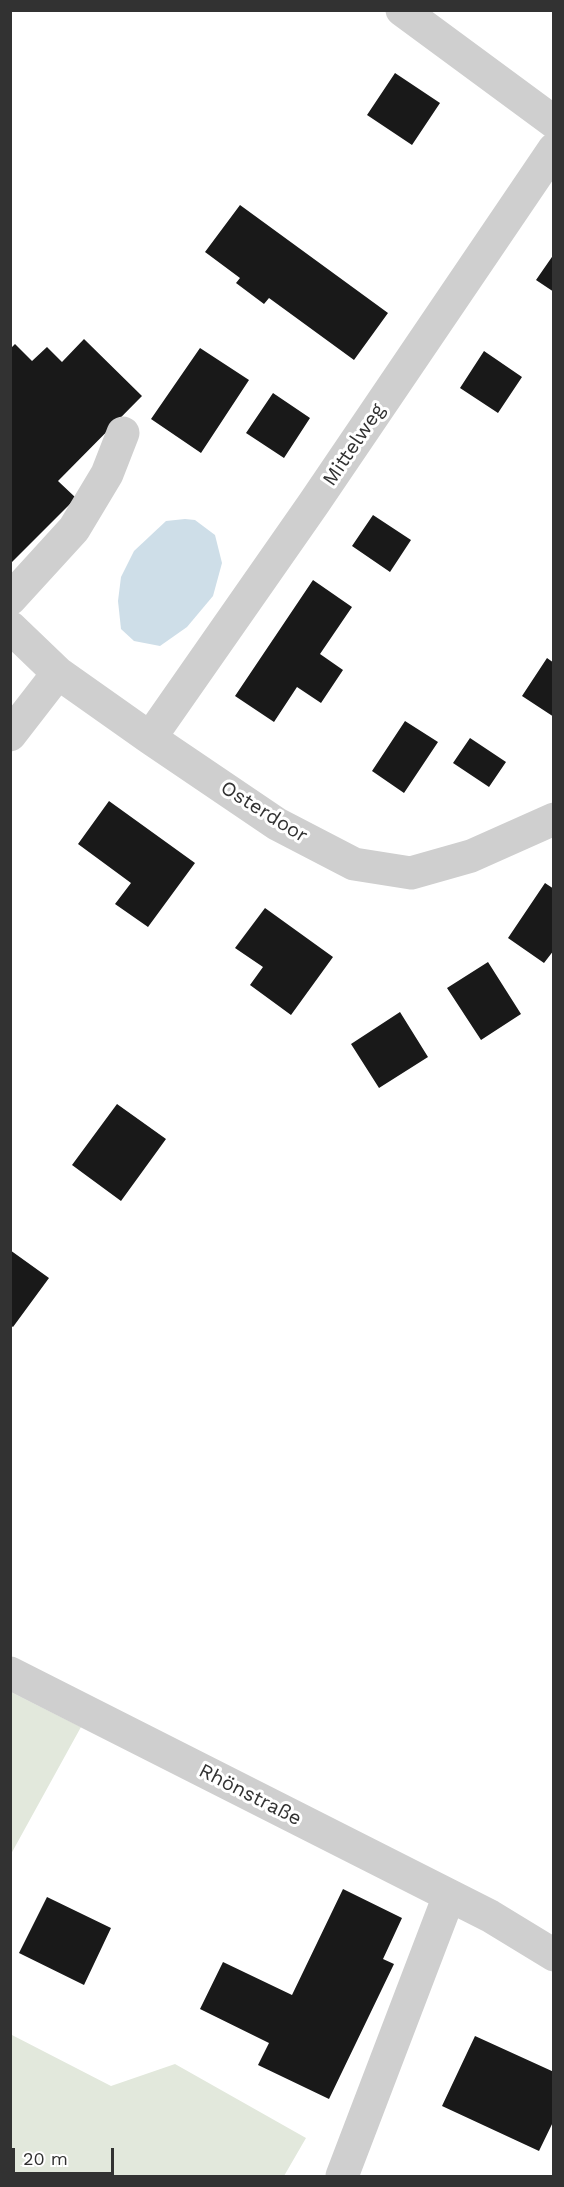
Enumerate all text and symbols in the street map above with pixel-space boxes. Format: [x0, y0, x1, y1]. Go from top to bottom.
street label: Mittelweg [318, 399, 390, 491]
street label: Osterdoor [216, 776, 312, 848]
street label: Rhönstraße [195, 1759, 305, 1831]
scale bar [15, 2136, 117, 2174]
text: 20 m [23, 2148, 68, 2169]

